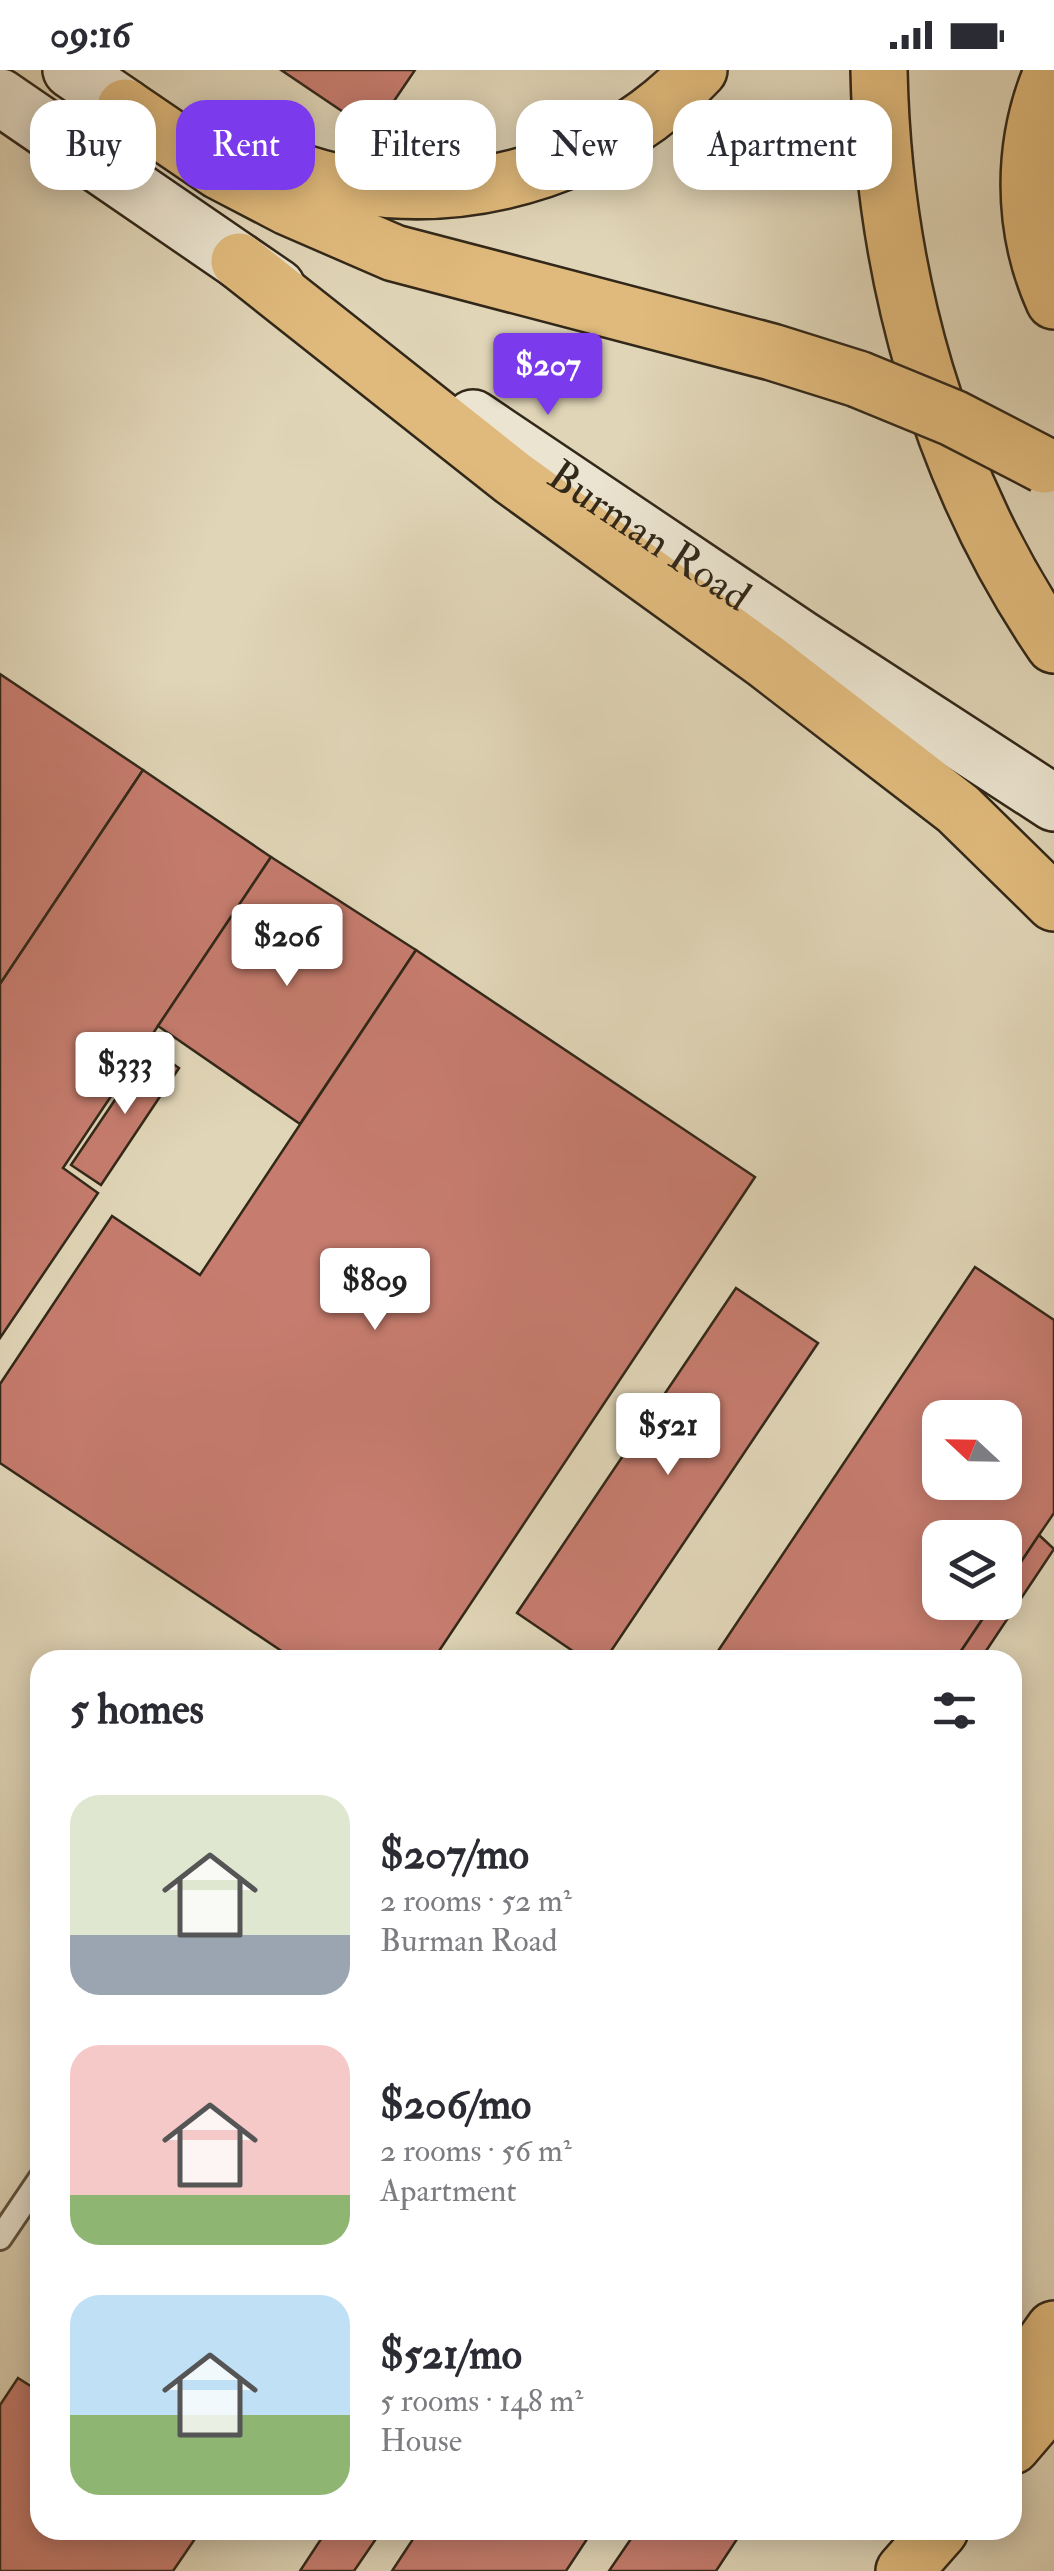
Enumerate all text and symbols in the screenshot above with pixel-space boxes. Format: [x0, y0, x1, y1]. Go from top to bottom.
text: 09:16 [50, 11, 131, 59]
chip: Buy [30, 100, 156, 190]
chip: Rent [176, 100, 315, 190]
chip: Filters [335, 100, 496, 190]
chip: New [516, 100, 653, 190]
chip: Apartment [673, 100, 892, 190]
pin: $207 [489, 333, 607, 418]
text: $207 [515, 345, 581, 385]
street label: Burman Road [538, 450, 760, 623]
pin: $206 [228, 904, 346, 989]
text: $206 [254, 916, 320, 956]
pin: $333 [66, 1032, 184, 1117]
text: $333 [98, 1044, 152, 1084]
pin: $809 [316, 1248, 434, 1333]
text: $809 [342, 1260, 408, 1300]
pin: $521 [609, 1393, 727, 1478]
north arrow [922, 1400, 1022, 1500]
map controls [922, 1400, 1022, 1620]
text: $521 [638, 1405, 698, 1445]
button: layers [922, 1520, 1022, 1620]
icon: filters [927, 1683, 982, 1738]
text: 5 homes [70, 1684, 204, 1736]
text: $207/mo [380, 1829, 529, 1881]
icon: home [150, 1835, 270, 1955]
text: 2 rooms · 52 m² [380, 1881, 572, 1921]
text: Burman Road [380, 1921, 558, 1961]
text: $206/mo [380, 2079, 531, 2131]
icon: home [150, 2085, 270, 2205]
text: 2 rooms · 56 m² [380, 2131, 572, 2171]
text: Apartment [380, 2171, 517, 2211]
text: $521/mo [380, 2329, 522, 2381]
icon: home [150, 2335, 270, 2455]
text: 5 rooms · 148 m² [380, 2381, 583, 2421]
text: House [380, 2421, 462, 2461]

